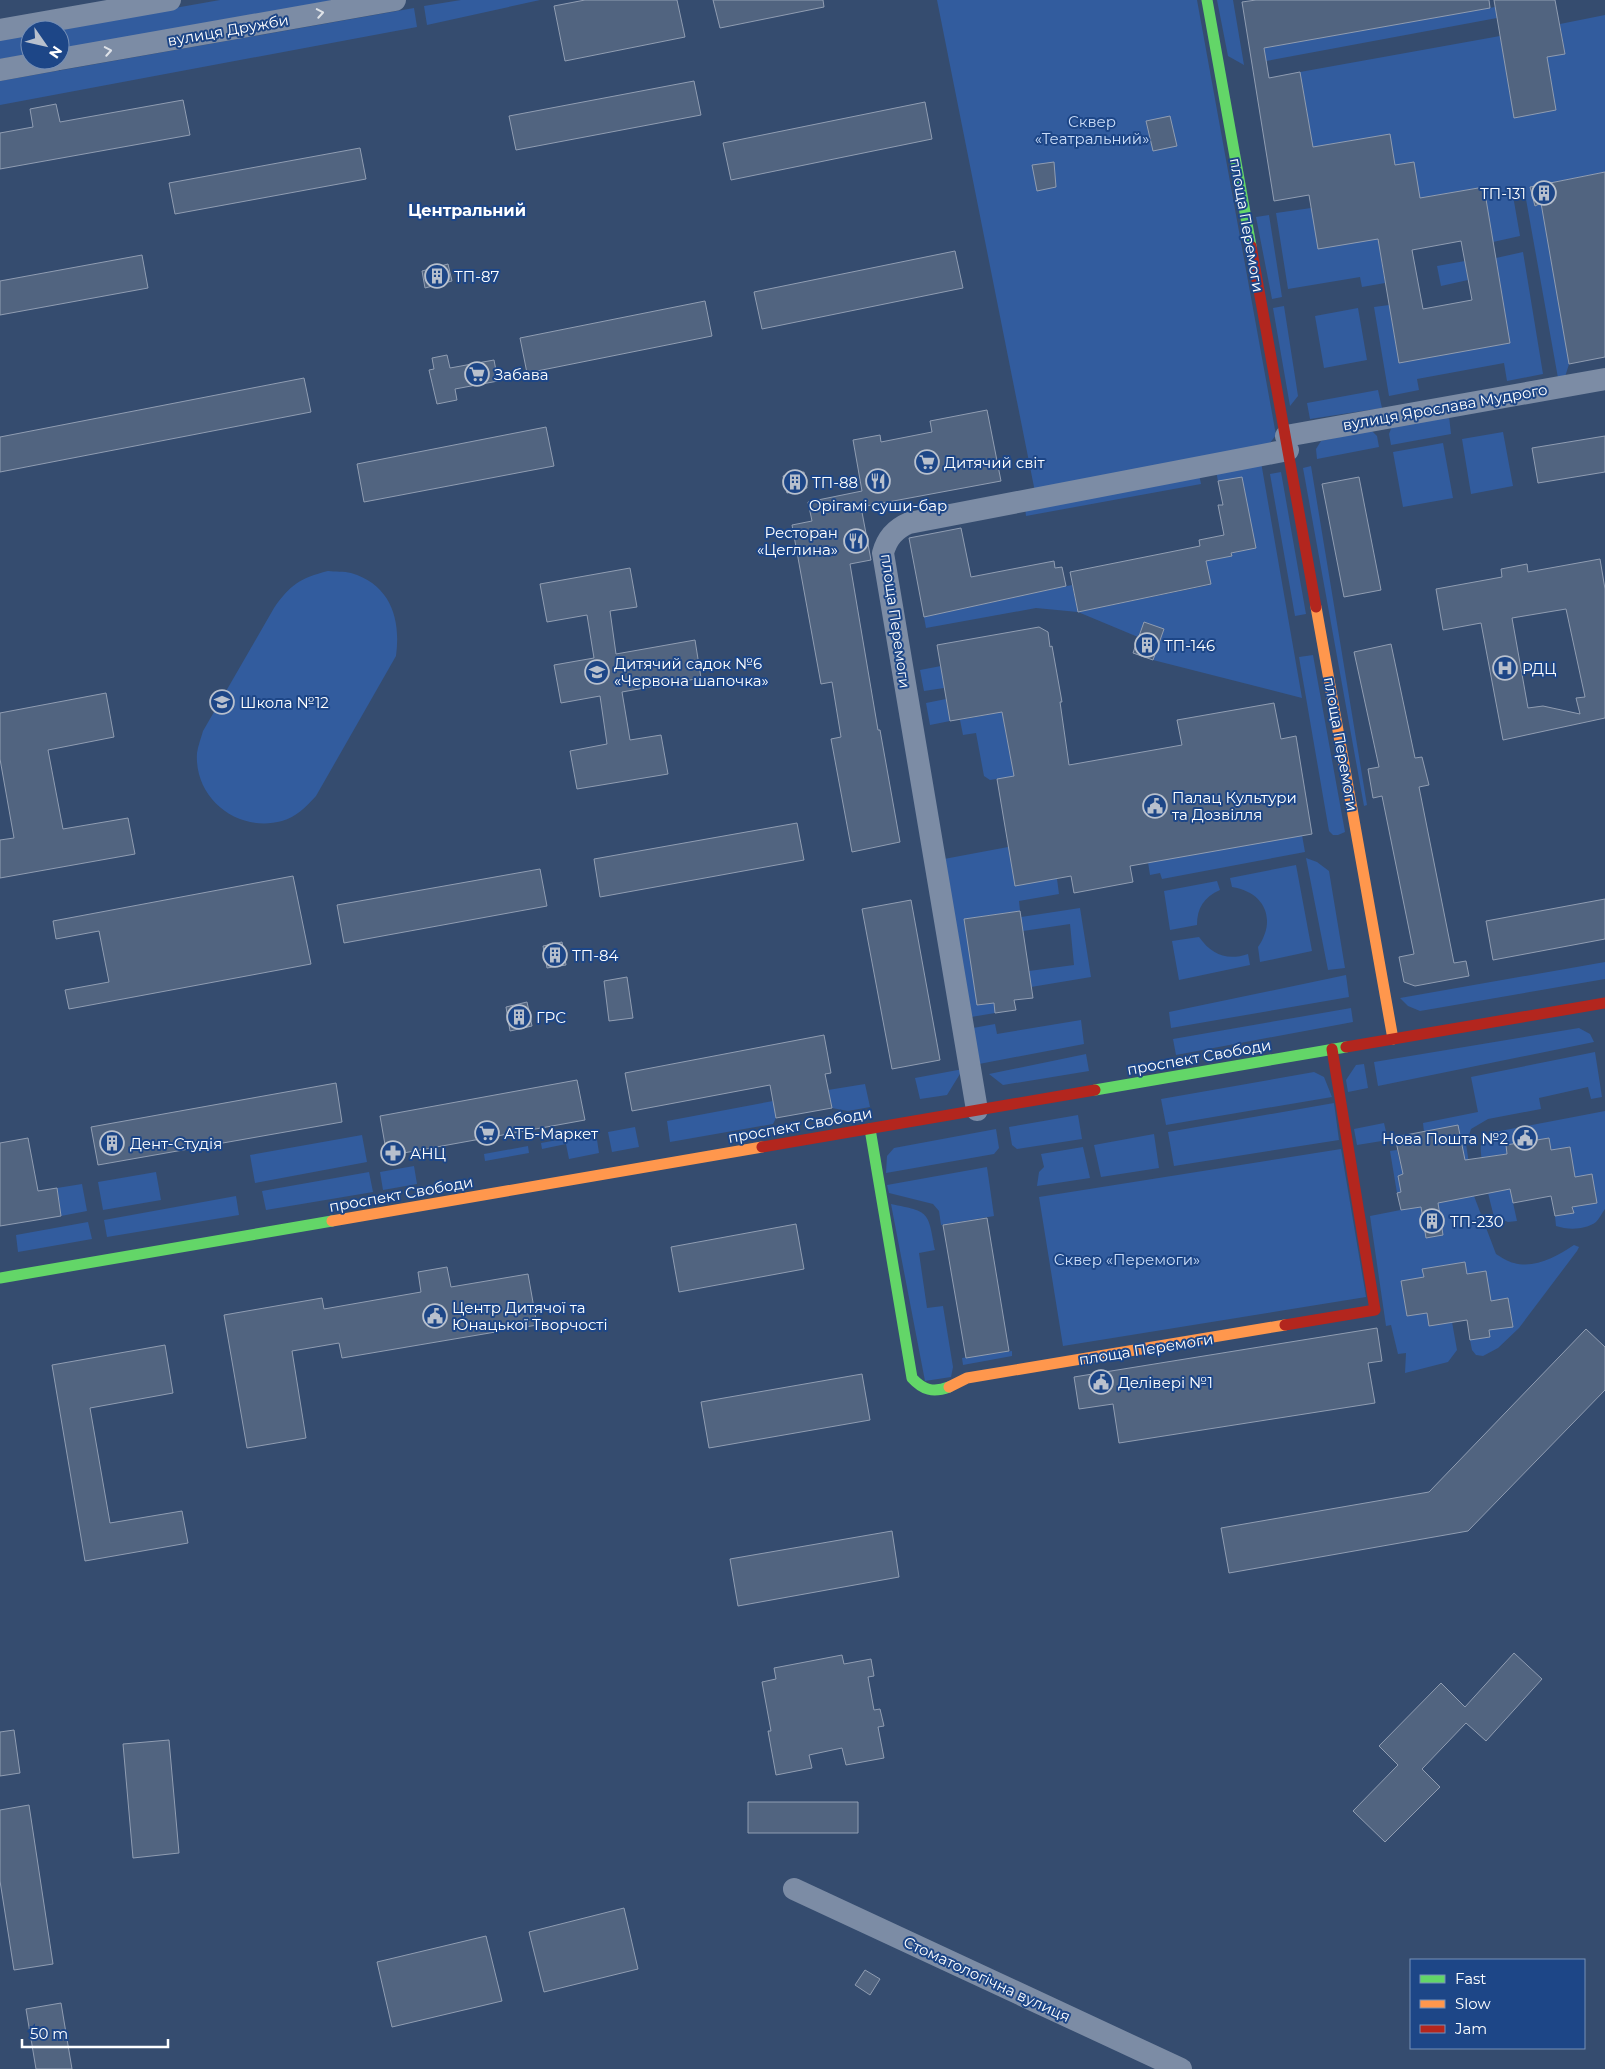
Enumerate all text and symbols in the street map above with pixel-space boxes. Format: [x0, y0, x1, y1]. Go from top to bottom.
one-way arrow [315, 9, 324, 19]
street label: вулиця Дружби [166, 10, 290, 50]
north arrow [20, 20, 70, 70]
text: N [45, 43, 66, 62]
one-way arrow [104, 46, 112, 56]
park label: Сквер «Театральний» [1035, 112, 1149, 148]
street label: площа Перемоги [1226, 156, 1268, 294]
building icon: ТП-131 [1531, 180, 1557, 206]
place label: ТП-131 [1480, 184, 1526, 203]
district label: Центральний [408, 201, 526, 220]
building icon: ТП-87 [424, 263, 450, 289]
place label: ТП-87 [454, 267, 499, 286]
supermarket icon: Забава [464, 361, 490, 387]
place label: Забава [494, 365, 549, 384]
street label: вулиця Ярослава Мудрого [1341, 380, 1549, 434]
supermarket icon: Дитячий світ [914, 449, 940, 475]
place label: Дитячий світ [944, 453, 1045, 472]
restaurant icon: Орігамі суши-бар [865, 468, 891, 494]
building icon: ТП-88 [782, 469, 808, 495]
place label: ТП-88 [812, 473, 858, 492]
place label: Орігамі суши-бар [809, 496, 947, 515]
place label: Ресторан «Цеглина» [757, 523, 838, 559]
restaurant icon: Ресторан «Цеглина» [843, 528, 869, 554]
street label: площа Перемоги [877, 552, 915, 690]
building icon: ТП-146 [1134, 632, 1160, 658]
place label: ТП-146 [1164, 636, 1215, 655]
place label: Дитячий садок №6 «Червона шапочка» [614, 654, 769, 690]
hospital icon: РДЦ [1492, 655, 1518, 681]
school or university icon: Дитячий садок №6 «Червона шапочка» [584, 659, 610, 685]
place label: РДЦ [1522, 659, 1556, 678]
street label: площа Перемоги [1320, 675, 1362, 813]
school or university icon: Школа №12 [209, 689, 235, 715]
place label: Школа №12 [240, 693, 329, 712]
place label: Палац Культури та Дозвілля [1172, 788, 1297, 824]
public building icon: Палац Культури та Дозвілля [1142, 793, 1168, 819]
building icon: ТП-84 [542, 942, 568, 968]
place label: ТП-84 [572, 946, 618, 965]
building icon: ГРС [506, 1004, 532, 1030]
place label: ГРС [536, 1008, 566, 1027]
street label: проспект Свободи [1125, 1035, 1273, 1079]
street label: проспект Свободи [726, 1103, 874, 1147]
supermarket icon: АТБ-Маркет [474, 1120, 500, 1146]
place label: АТБ-Маркет [504, 1124, 599, 1143]
public building icon: Нова Пошта №2 [1512, 1125, 1538, 1151]
place label: Нова Пошта №2 [1382, 1129, 1508, 1148]
building icon: Дент-Студія [99, 1130, 125, 1156]
place label: Дент-Студія [130, 1134, 222, 1153]
pharmacy icon: АНЦ [380, 1140, 406, 1166]
place label: АНЦ [410, 1144, 446, 1163]
street label: проспект Свободи [327, 1172, 475, 1216]
building icon: ТП-230 [1419, 1208, 1445, 1234]
place label: ТП-230 [1450, 1212, 1504, 1231]
park label: Сквер «Перемоги» [1054, 1250, 1200, 1269]
place label: Центр Дитячої та Юнацької Творчості [452, 1298, 608, 1334]
public building icon: Центр Дитячої та Юнацької Творчості [422, 1303, 448, 1329]
street label: площа Перемоги [1077, 1329, 1215, 1369]
public building icon: Делівері №1 [1088, 1369, 1114, 1395]
place label: Делівері №1 [1118, 1373, 1213, 1392]
street label: Стоматологічна вулиця [901, 1932, 1073, 2026]
legend [1410, 1959, 1585, 2049]
text: Fast [1455, 1969, 1486, 1988]
text: Slow [1455, 1994, 1491, 2013]
scale bar [22, 2016, 169, 2048]
text: Jam [1454, 2019, 1487, 2038]
text: 50 m [30, 2024, 68, 2043]

